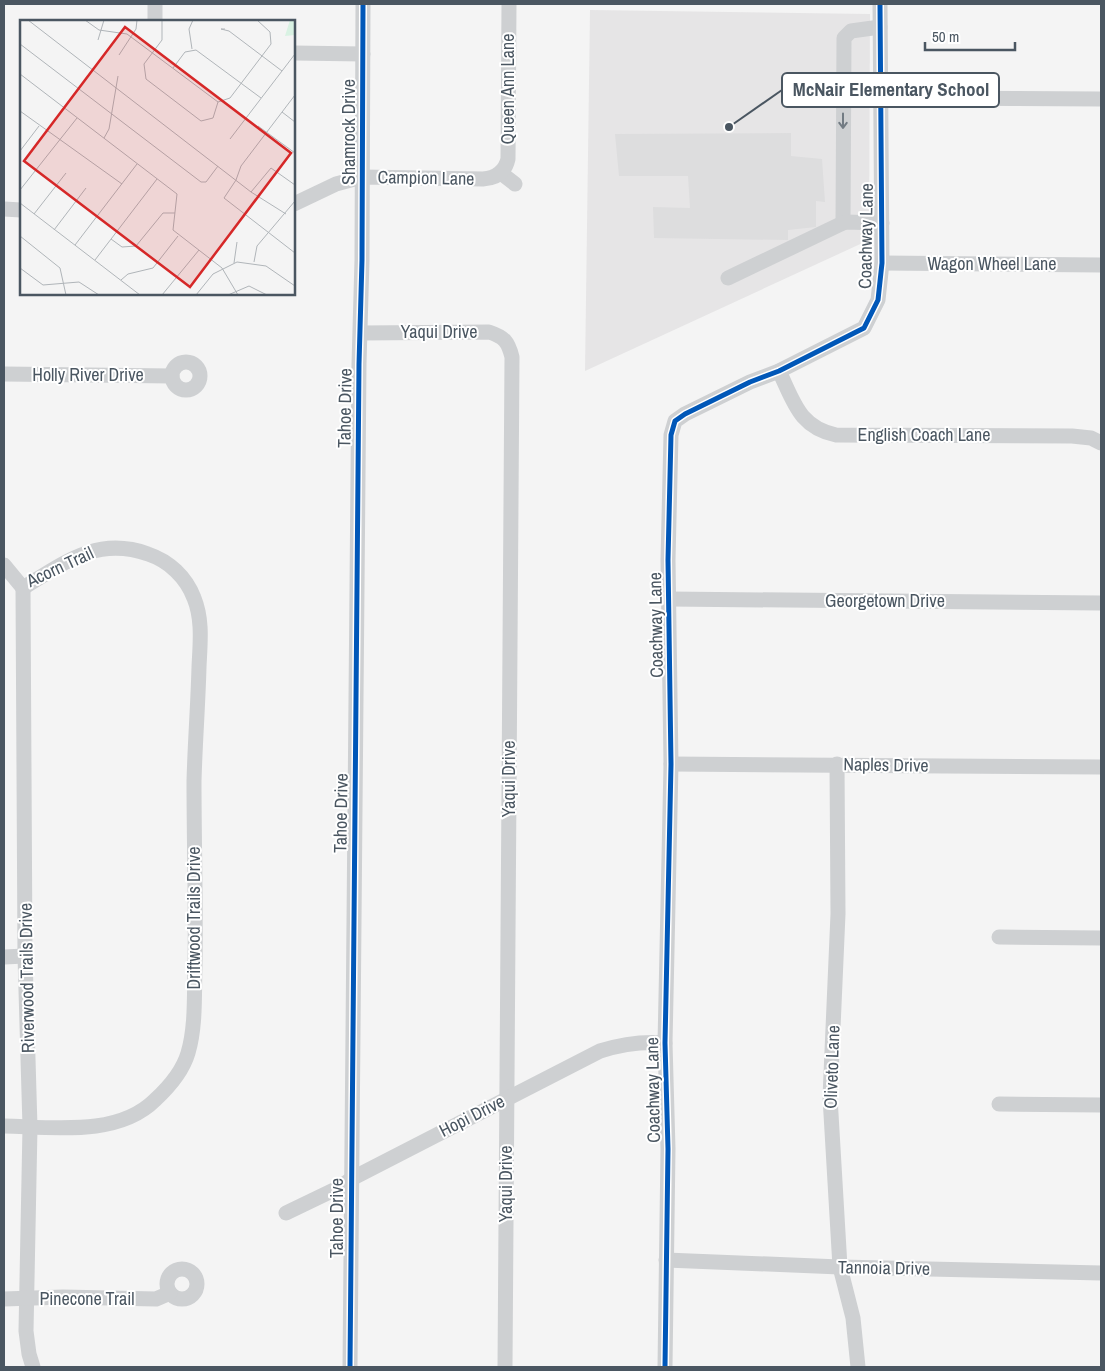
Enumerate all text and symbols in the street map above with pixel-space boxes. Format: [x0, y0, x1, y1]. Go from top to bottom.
inset map [20, 20, 295, 295]
scale bar [925, 20, 1015, 52]
text: 50 m [932, 26, 959, 47]
street label: Queen Ann Lane [495, 34, 520, 144]
callout: McNair Elementary School [782, 73, 999, 107]
text: McNair Elementary School [793, 76, 989, 102]
street label: Shamrock Drive [336, 79, 361, 185]
one-way arrow [838, 113, 848, 129]
street label: Campion Lane [377, 164, 475, 191]
street label: Coachway Lane [852, 183, 879, 289]
street label: Wagon Wheel Lane [927, 251, 1057, 276]
street label: Yaqui Drive [401, 319, 477, 344]
street label: Holly River Drive [32, 362, 144, 387]
street label: Tahoe Drive [331, 368, 358, 448]
street label: English Coach Lane [858, 422, 990, 447]
street label: Acorn Trail [21, 540, 97, 593]
street label: Coachway Lane [642, 572, 669, 678]
street label: Georgetown Drive [825, 588, 945, 613]
street label: Yaqui Drive [496, 741, 521, 817]
street label: Naples Drive [843, 751, 929, 778]
street label: Tahoe Drive [327, 773, 354, 853]
street label: Driftwood Trails Drive [181, 847, 206, 989]
street label: Riverwood Trails Drive [13, 903, 40, 1053]
street label: Oliveto Lane [818, 1025, 845, 1109]
street label: Coachway Lane [639, 1037, 666, 1143]
street label: Hopi Drive [435, 1088, 509, 1143]
street label: Yaqui Drive [493, 1146, 518, 1222]
street label: Tahoe Drive [324, 1178, 349, 1258]
street label: Tannoia Drive [838, 1254, 930, 1281]
street label: Pinecone Trail [39, 1286, 135, 1311]

